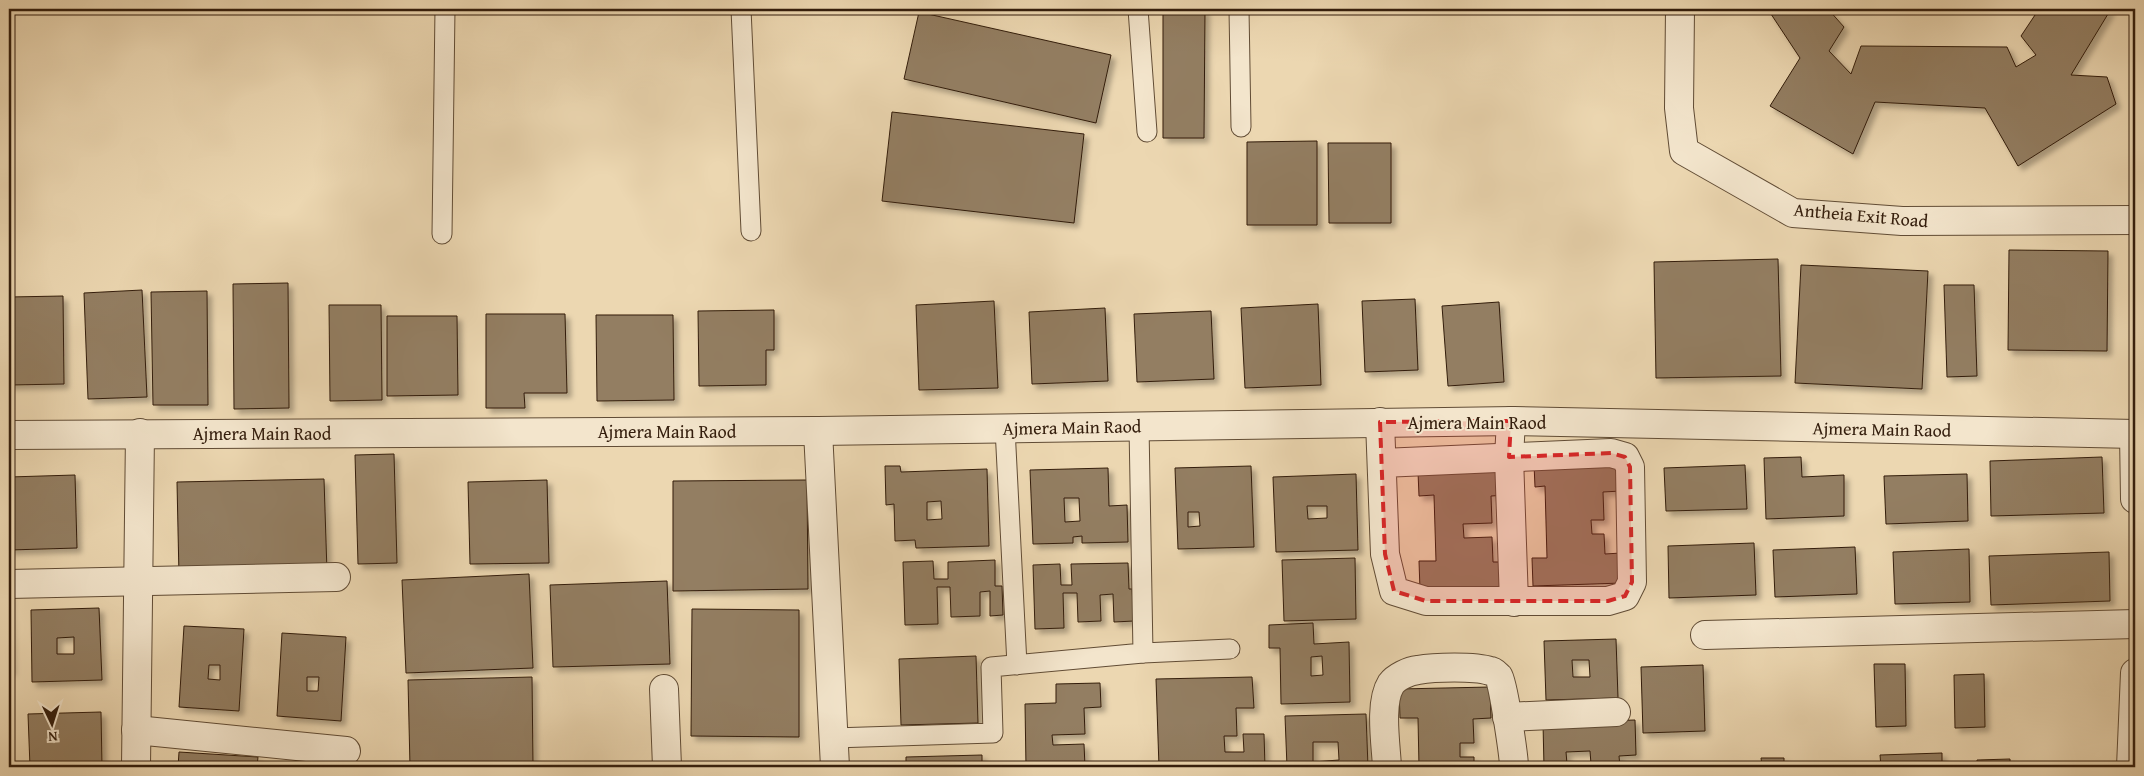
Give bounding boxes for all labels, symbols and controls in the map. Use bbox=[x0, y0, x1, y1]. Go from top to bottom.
street label: Antheia Exit Road bbox=[1793, 196, 1930, 234]
street label: Ajmera Main Raod bbox=[1408, 409, 1547, 436]
street label: Ajmera Main Raod bbox=[1002, 412, 1142, 442]
street label: Ajmera Main Raod bbox=[1812, 414, 1952, 444]
street label: Ajmera Main Raod bbox=[598, 418, 737, 445]
street label: Ajmera Main Raod bbox=[193, 420, 332, 447]
north arrow bbox=[28, 698, 78, 748]
text: N bbox=[47, 727, 58, 747]

